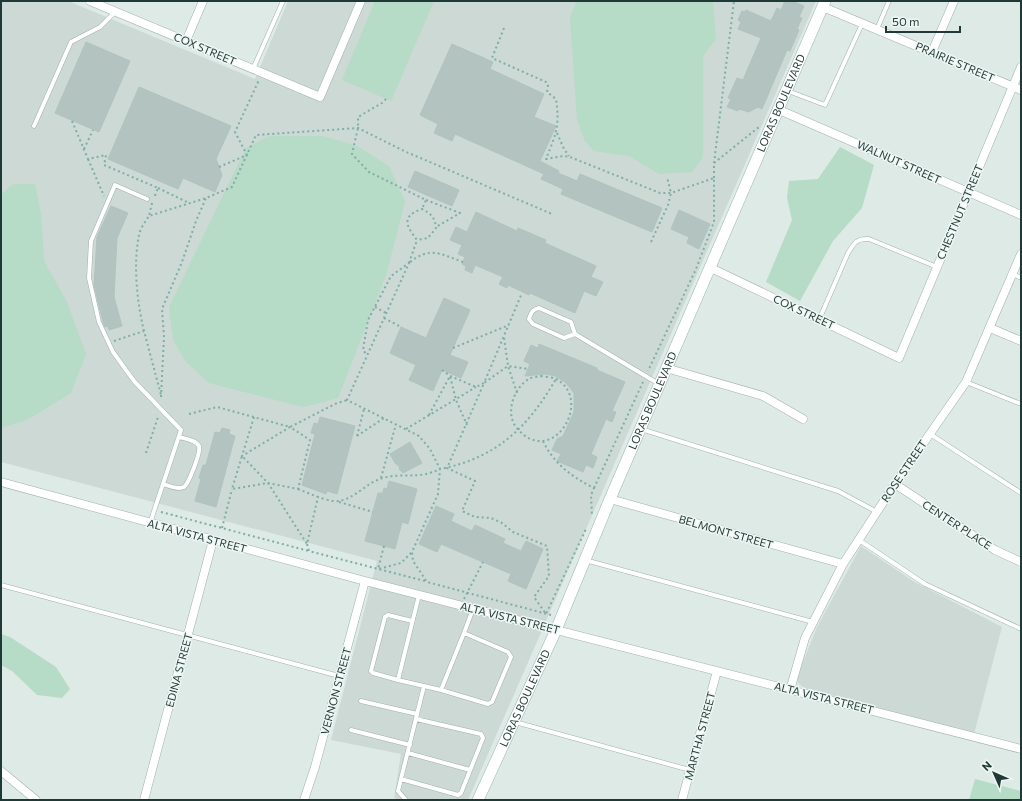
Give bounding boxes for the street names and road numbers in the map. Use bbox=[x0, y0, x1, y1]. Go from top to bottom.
street label: COX STREET bbox=[172, 30, 238, 68]
street label: PRAIRIE STREET bbox=[914, 39, 997, 84]
street label: LORAS BOULEVARD bbox=[754, 52, 807, 154]
street label: WALNUT STREET bbox=[855, 137, 943, 186]
street label: CHESTNUT STREET bbox=[934, 162, 985, 261]
street label: COX STREET bbox=[771, 292, 837, 332]
street label: LORAS BOULEVARD bbox=[625, 349, 679, 451]
street label: ROSE STREET bbox=[878, 437, 929, 504]
street label: CENTER PLACE bbox=[920, 497, 994, 552]
street label: BELMONT STREET bbox=[677, 512, 775, 551]
street label: ALTA VISTA STREET bbox=[146, 516, 248, 555]
street label: ALTA VISTA STREET bbox=[459, 599, 561, 636]
street label: EDINA STREET bbox=[162, 631, 195, 709]
street label: VERNON STREET bbox=[318, 646, 353, 736]
street label: LORAS BOULEVARD bbox=[496, 647, 552, 749]
street label: ALTA VISTA STREET bbox=[773, 679, 875, 716]
street label: MARTHA STREET bbox=[681, 690, 718, 782]

